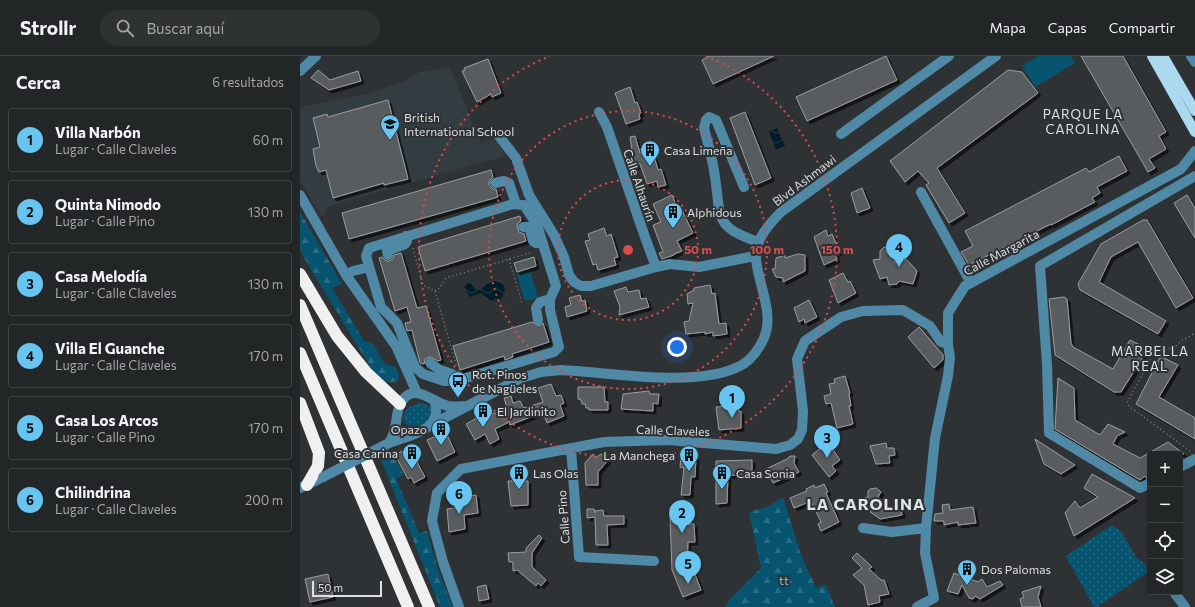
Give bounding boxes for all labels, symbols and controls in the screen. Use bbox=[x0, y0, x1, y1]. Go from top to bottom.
search box bbox=[100, 10, 380, 46]
text: Strollr bbox=[20, 16, 76, 39]
icon: search bbox=[114, 17, 136, 39]
text: Buscar aquí bbox=[146, 19, 224, 37]
text: Mapa bbox=[990, 19, 1026, 36]
text: Capas bbox=[1048, 19, 1087, 36]
text: Compartir bbox=[1109, 19, 1175, 36]
text: Cerca bbox=[16, 72, 61, 93]
text: 6 resultados bbox=[212, 74, 284, 90]
district label: PARQUE LA CAROLINA bbox=[1043, 106, 1123, 137]
place label: British International School bbox=[404, 110, 514, 138]
school or university icon: British International School bbox=[379, 113, 401, 141]
text: Villa Narbón bbox=[55, 123, 141, 141]
text: 1 bbox=[27, 132, 33, 148]
text: 60 m bbox=[253, 132, 283, 148]
building icon: Casa Limeña bbox=[639, 139, 661, 167]
text: Lugar · Calle Claveles bbox=[55, 141, 177, 157]
place label: Casa Limeña bbox=[664, 143, 732, 157]
street label: Calle Alhaurín bbox=[621, 147, 659, 223]
street label: Blvd Ashmawi bbox=[769, 152, 839, 208]
text: Quinta Nimodo bbox=[55, 195, 161, 213]
building icon: Alphidous bbox=[662, 201, 684, 229]
text: 2 bbox=[26, 204, 34, 220]
text: 130 m bbox=[248, 204, 283, 220]
place label: Alphidous bbox=[687, 205, 742, 219]
text: Lugar · Calle Pino bbox=[55, 213, 155, 229]
street label: Calle Margarita bbox=[961, 226, 1041, 278]
pin: 4 bbox=[886, 234, 912, 267]
text: 50 m bbox=[684, 242, 712, 256]
text: 100 m bbox=[750, 242, 784, 256]
text: 150 m bbox=[820, 242, 854, 256]
centre of rings bbox=[621, 243, 635, 257]
text: Casa Melodía bbox=[55, 267, 147, 285]
text: 3 bbox=[26, 276, 34, 292]
text: 130 m bbox=[248, 276, 283, 292]
text: Lugar · Calle Claveles bbox=[55, 285, 177, 301]
your location bbox=[667, 337, 687, 357]
text: Villa El Guanche bbox=[55, 339, 165, 357]
district label: MARBELLA REAL bbox=[1111, 343, 1189, 374]
text: 4 bbox=[26, 348, 34, 364]
text: 170 m bbox=[248, 348, 283, 364]
text: Lugar · Calle Claveles bbox=[55, 357, 177, 373]
place label: Rot. Pinos de Nagüeles bbox=[472, 367, 537, 395]
bus stop icon: Rot. Pinos de Nagüeles bbox=[447, 370, 469, 398]
pin: 1 bbox=[719, 385, 745, 418]
building icon: El Jardinito bbox=[472, 400, 494, 428]
place label: El Jardinito bbox=[497, 404, 556, 419]
text: Casa Los Arcos bbox=[55, 411, 158, 429]
building icon: Opazo bbox=[430, 418, 452, 446]
text: 5 bbox=[26, 420, 34, 436]
text: 170 m bbox=[248, 420, 283, 436]
place label: Opazo bbox=[391, 422, 427, 436]
street label: Calle Claveles bbox=[636, 422, 710, 438]
pin: 3 bbox=[814, 425, 840, 458]
text: Lugar · Calle Pino bbox=[55, 429, 155, 445]
building icon: Casa Carina bbox=[401, 442, 423, 470]
building icon: La Manchega bbox=[678, 444, 700, 472]
place label: Casa Carina bbox=[334, 446, 398, 460]
place label: La Manchega bbox=[603, 448, 675, 462]
map controls bbox=[1147, 451, 1183, 595]
button: + bbox=[1147, 451, 1183, 487]
building icon: Las Olas bbox=[508, 462, 530, 490]
building icon: Casa Sonia bbox=[711, 462, 733, 490]
place label: Las Olas bbox=[533, 466, 579, 480]
place label: Casa Sonia bbox=[736, 466, 795, 480]
pin: 6 bbox=[446, 481, 472, 514]
text: Chilindrina bbox=[55, 483, 131, 501]
button: − bbox=[1147, 487, 1183, 523]
street label: Calle Pino bbox=[554, 490, 572, 544]
text: 6 bbox=[26, 492, 34, 508]
text: 200 m bbox=[245, 492, 283, 508]
district label: LA CAROLINA bbox=[807, 494, 925, 513]
pin: 2 bbox=[669, 500, 695, 533]
text: Lugar · Calle Claveles bbox=[55, 501, 177, 517]
button: locate bbox=[1147, 523, 1183, 559]
pin: 5 bbox=[675, 551, 701, 584]
building icon: Dos Palomas bbox=[956, 558, 978, 586]
button: layers bbox=[1147, 559, 1183, 595]
place label: Dos Palomas bbox=[981, 562, 1051, 576]
park label: tt bbox=[779, 573, 789, 587]
scale bar bbox=[312, 579, 382, 598]
text: 50 m bbox=[318, 581, 343, 594]

